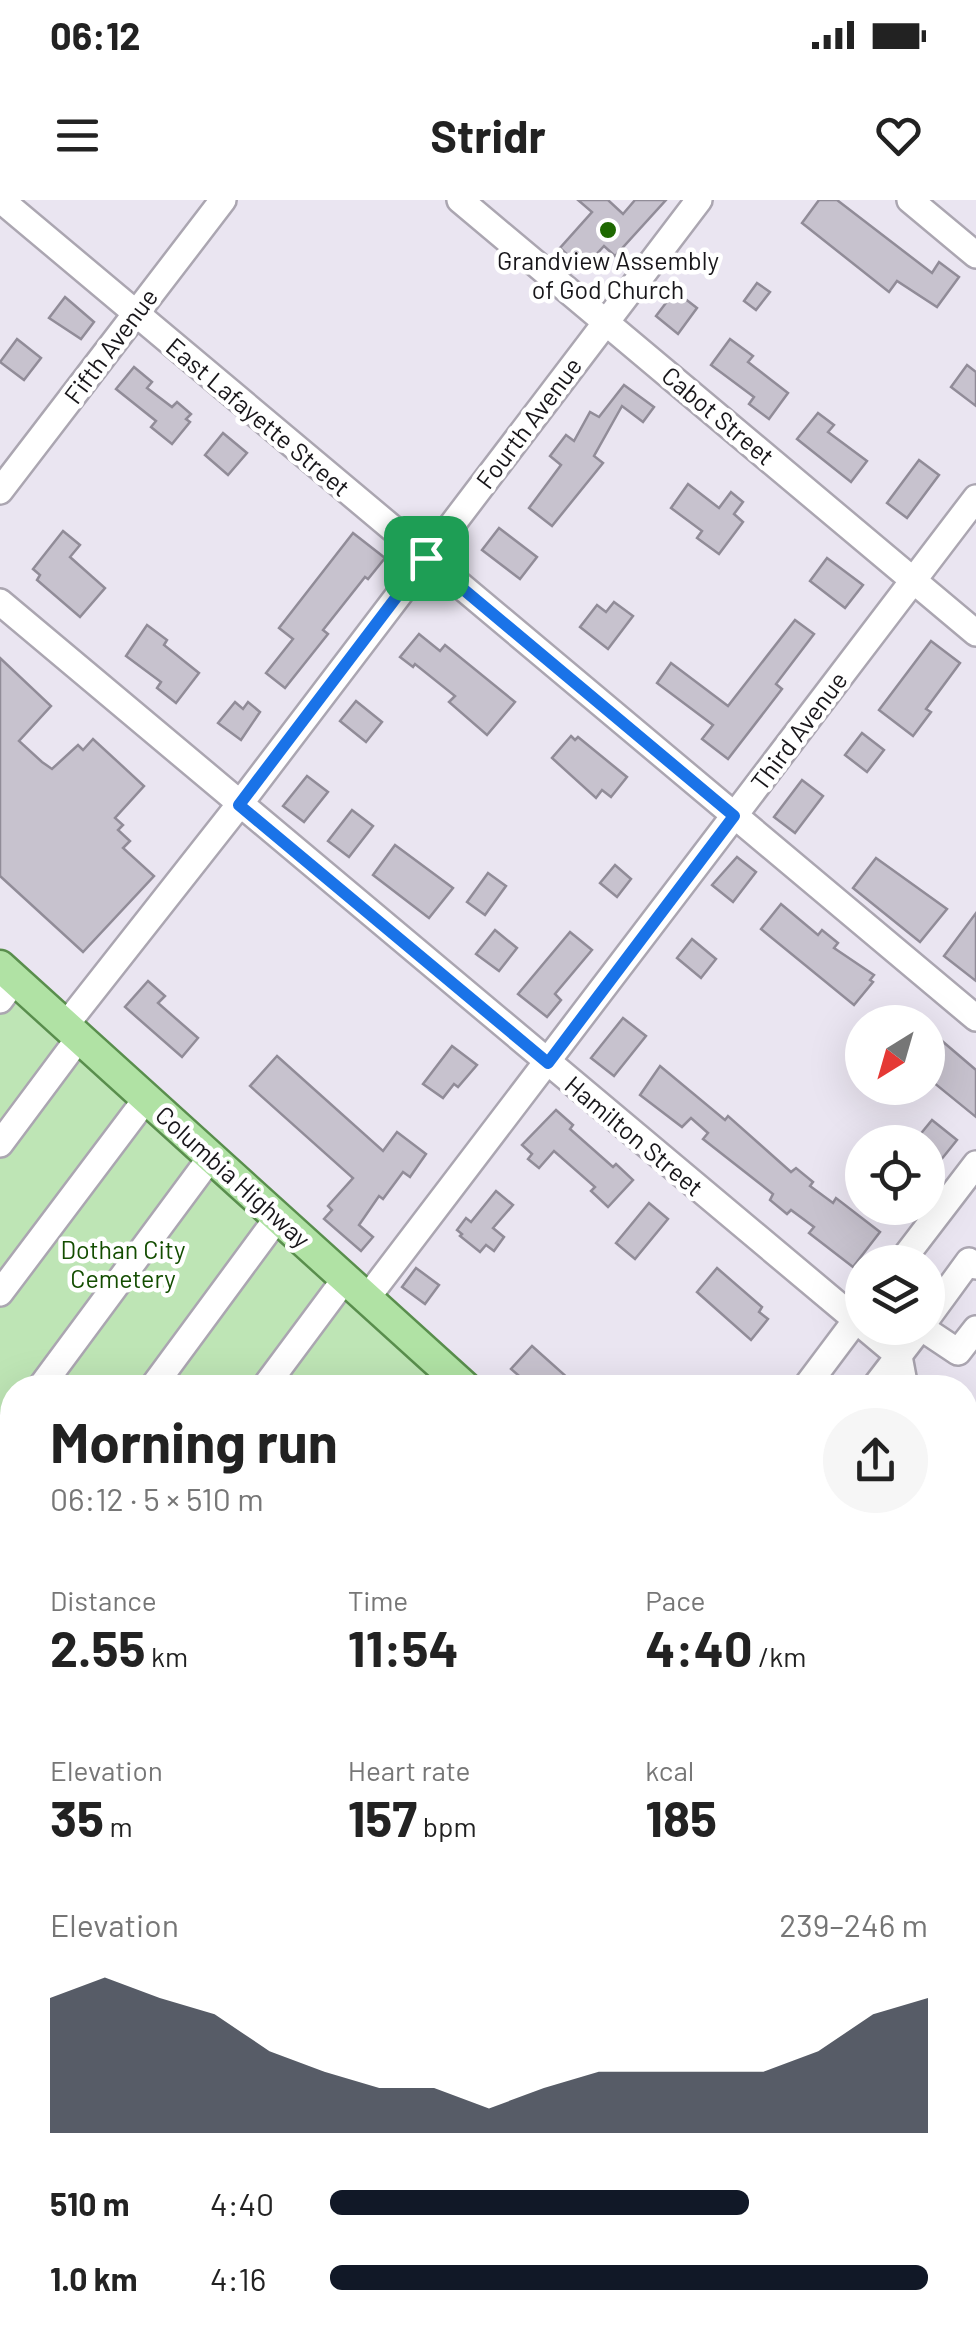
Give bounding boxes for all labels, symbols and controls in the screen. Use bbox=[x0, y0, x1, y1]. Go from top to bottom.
text: 06:12 bbox=[50, 12, 141, 58]
icon: menu bbox=[50, 108, 105, 163]
text: Stridr bbox=[430, 108, 546, 162]
icon: heart bbox=[871, 108, 926, 163]
marker: Grandview Assembly of God Church bbox=[597, 219, 619, 241]
place label: Grandview Assembly of God Church bbox=[497, 245, 719, 304]
street label: Fifth Avenue bbox=[57, 282, 163, 409]
street label: East Lafayette Street bbox=[161, 331, 357, 502]
street label: Fourth Avenue bbox=[469, 351, 587, 494]
street label: Cabot Street bbox=[656, 360, 781, 471]
pin bbox=[384, 516, 469, 601]
icon: arrive bbox=[399, 531, 454, 586]
street label: Third Avenue bbox=[744, 665, 853, 796]
north arrow bbox=[845, 1005, 945, 1105]
map controls bbox=[845, 1005, 945, 1345]
street label: Hamilton Street bbox=[559, 1069, 710, 1202]
street label: Columbia Highway bbox=[150, 1099, 317, 1254]
button: locate bbox=[845, 1125, 945, 1225]
park label: Dothan City Cemetery bbox=[61, 1234, 185, 1293]
button: layers bbox=[845, 1245, 945, 1345]
text: Morning run bbox=[50, 1408, 338, 1474]
button: share bbox=[823, 1408, 928, 1513]
text: 06:12 · 5 × 510 m bbox=[50, 1479, 264, 1517]
text: Distance bbox=[50, 1583, 157, 1617]
text: Time bbox=[348, 1583, 408, 1617]
text: Pace bbox=[645, 1583, 706, 1617]
text: 2.55 bbox=[50, 1617, 145, 1677]
text: 11:54 bbox=[348, 1617, 459, 1677]
text: 4:40 bbox=[645, 1617, 753, 1677]
text: km bbox=[145, 1639, 188, 1673]
text: /km bbox=[753, 1639, 807, 1673]
text: Elevation bbox=[50, 1753, 163, 1787]
text: Heart rate bbox=[348, 1753, 470, 1787]
text: kcal bbox=[645, 1753, 694, 1787]
text: 35 bbox=[50, 1787, 104, 1847]
text: 157 bbox=[348, 1787, 417, 1847]
text: 185 bbox=[645, 1787, 717, 1847]
text: m bbox=[104, 1809, 133, 1843]
text: bpm bbox=[417, 1809, 477, 1843]
text: Elevation bbox=[50, 1905, 179, 1943]
text: 239–246 m bbox=[779, 1905, 928, 1943]
text: 510 m bbox=[50, 2184, 130, 2222]
text: 4:40 bbox=[210, 2184, 274, 2222]
text: 1.0 km bbox=[50, 2259, 138, 2297]
text: 4:16 bbox=[210, 2259, 266, 2297]

